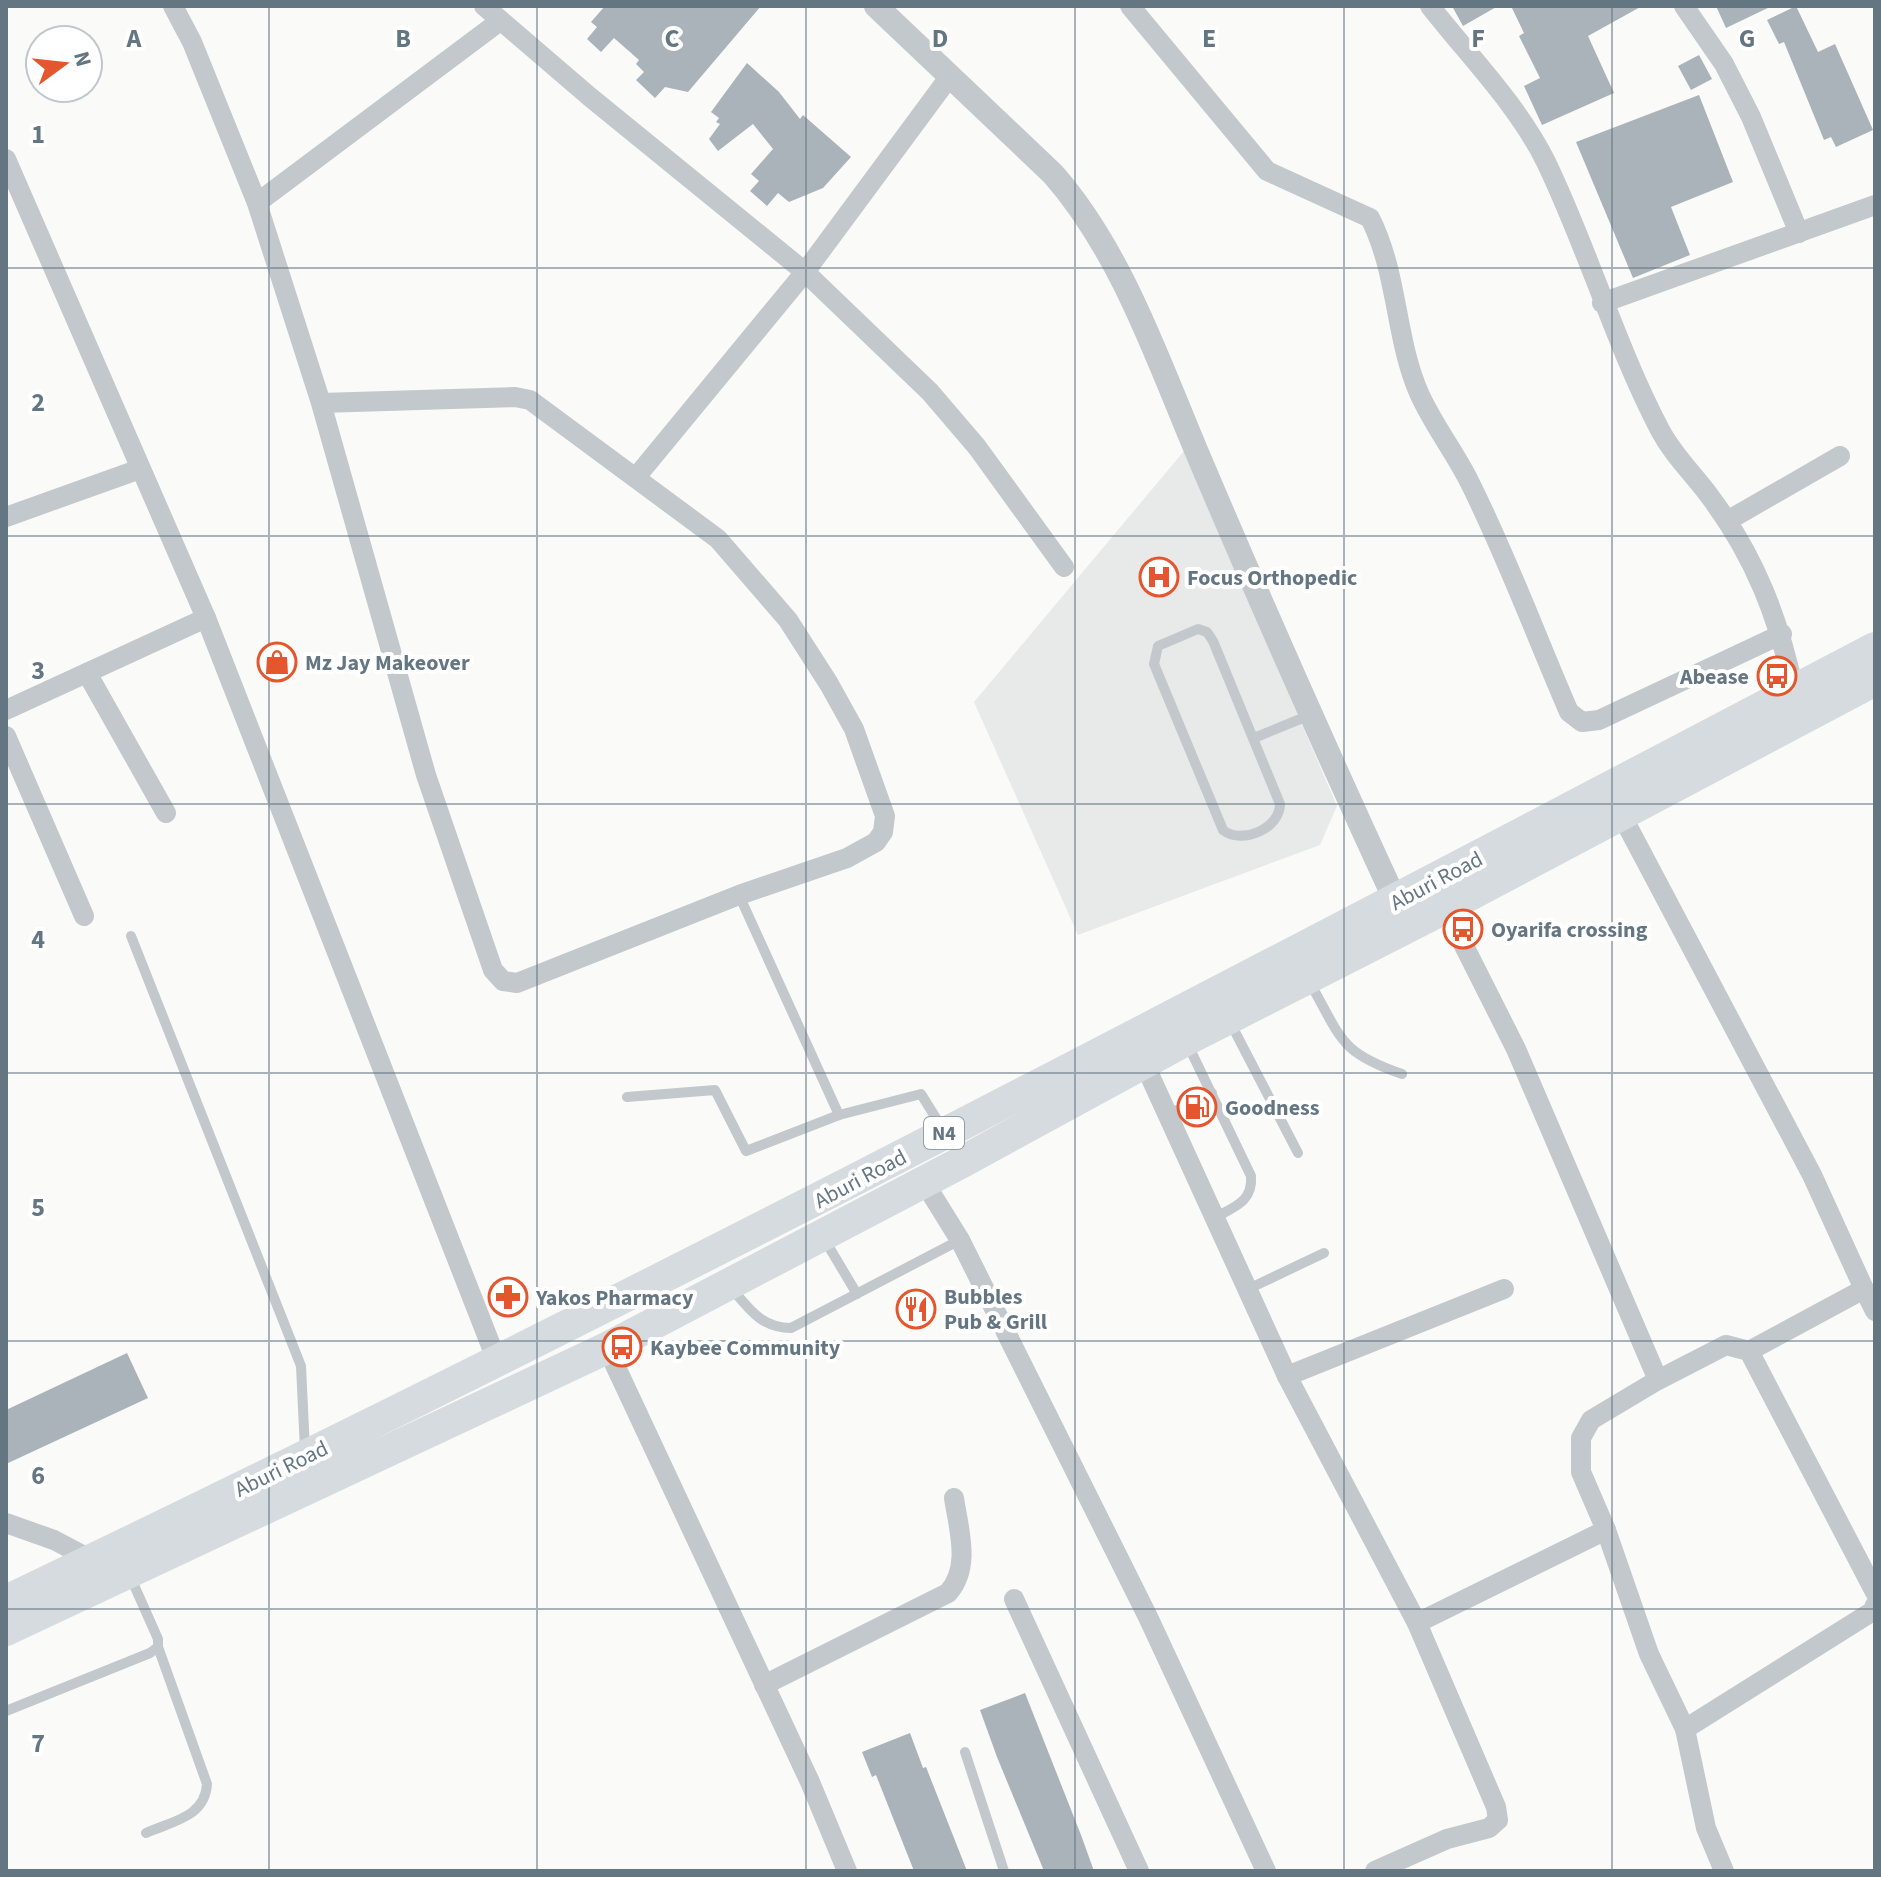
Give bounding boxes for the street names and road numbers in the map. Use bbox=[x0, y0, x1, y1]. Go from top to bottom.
street label: Aburi Road bbox=[1384, 843, 1488, 919]
road number: N4 bbox=[924, 1117, 964, 1149]
street label: Aburi Road bbox=[808, 1141, 912, 1217]
street label: Aburi Road bbox=[229, 1432, 334, 1505]

